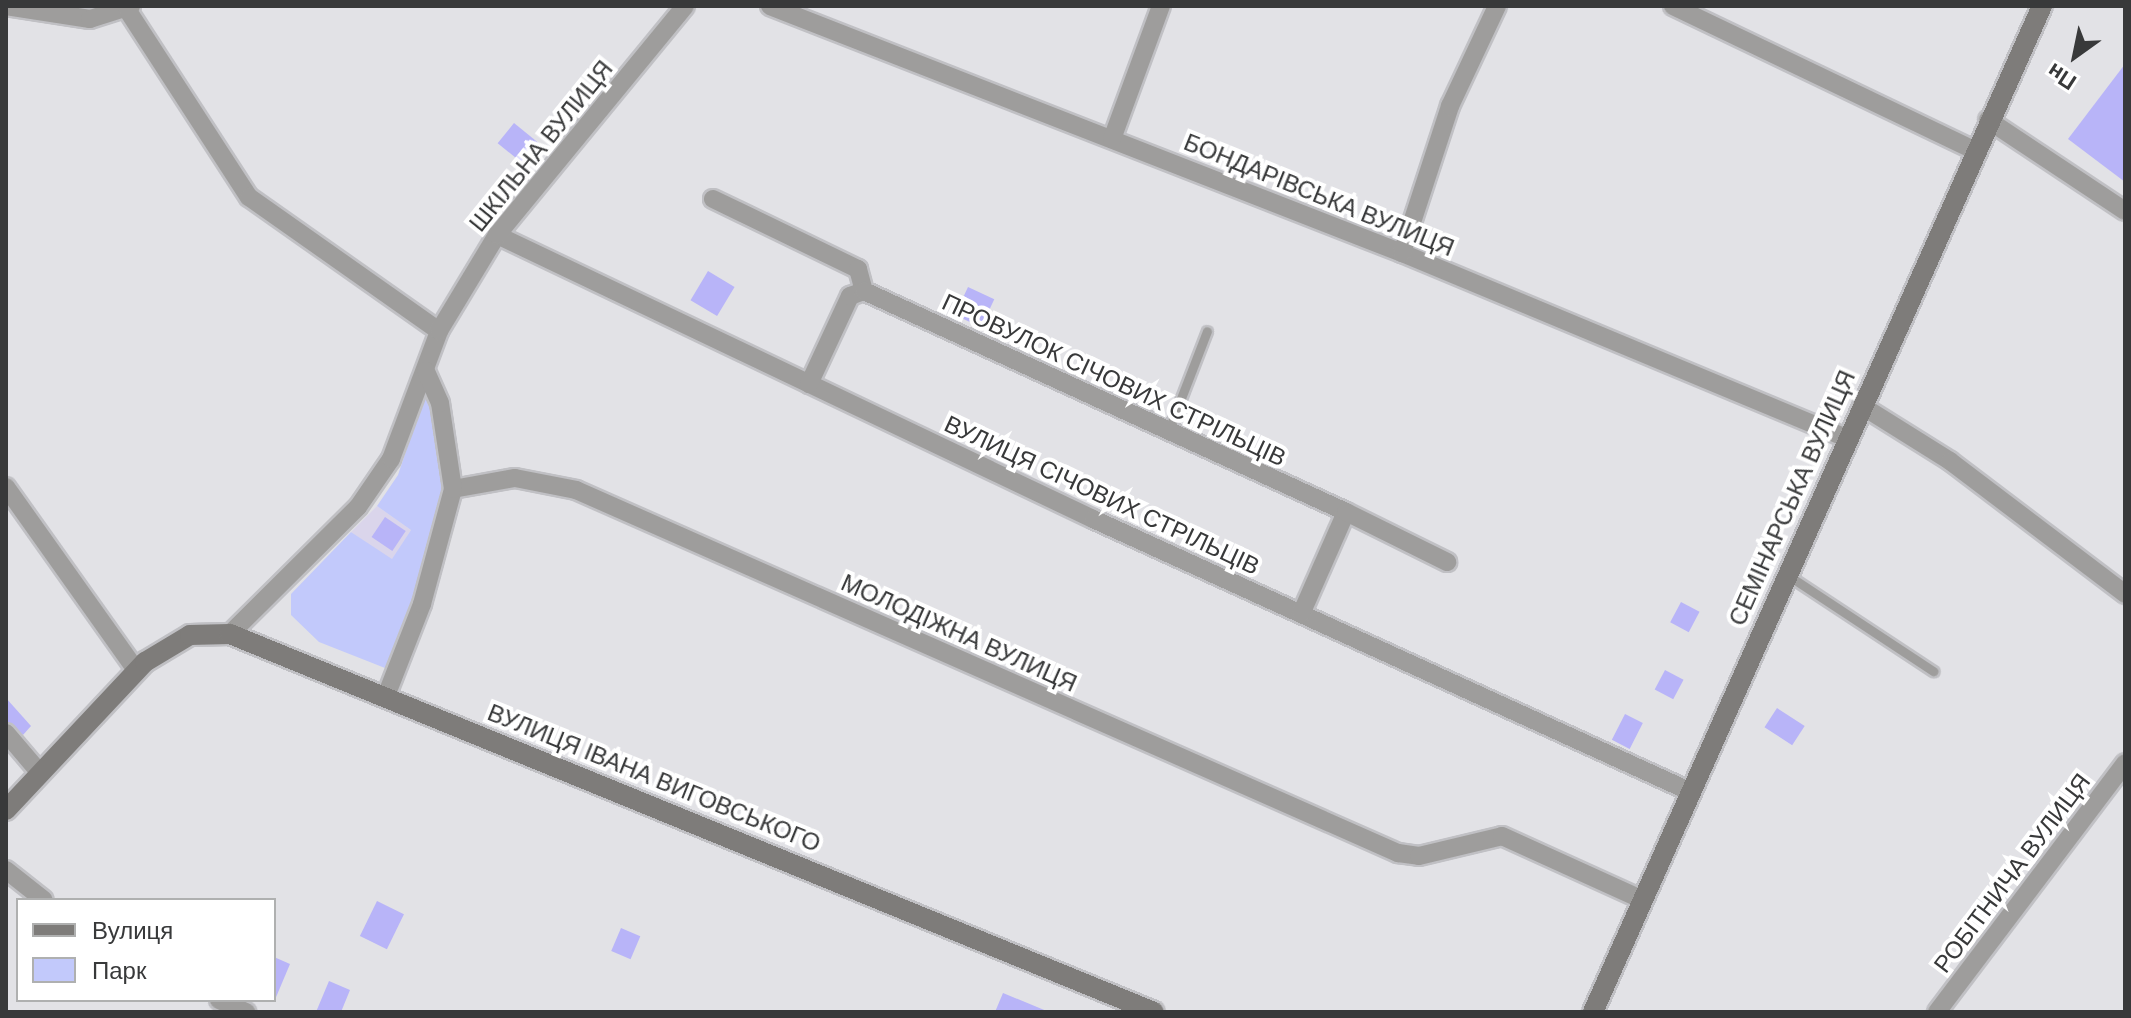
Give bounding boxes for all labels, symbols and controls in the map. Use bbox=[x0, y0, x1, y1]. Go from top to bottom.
north arrow bbox=[2035, 16, 2115, 96]
street label: ШКІЛЬНА ВУЛИЦЯ bbox=[463, 55, 619, 237]
text: Пн bbox=[2042, 56, 2082, 97]
street label: БОНДАРІВСЬКА ВУЛИЦЯ bbox=[1180, 128, 1458, 262]
street label: ПРОВУЛОК СІЧОВИХ СТРІЛЬЦІВ bbox=[938, 288, 1290, 472]
street label: СЕМІНАРСЬКА ВУЛИЦЯ bbox=[1723, 366, 1861, 630]
street label: ВУЛИЦЯ СІЧОВИХ СТРІЛЬЦІВ bbox=[940, 409, 1264, 581]
street label: МОЛОДІЖНА ВУЛИЦЯ bbox=[837, 568, 1081, 698]
street label: ВУЛИЦЯ ІВАНА ВИГОВСЬКОГО bbox=[483, 698, 825, 858]
street label: РОБІТНИЧА ВУЛИЦЯ bbox=[1928, 768, 2096, 978]
legend bbox=[16, 898, 276, 1002]
text: Вулиця bbox=[92, 915, 173, 946]
text: Парк bbox=[92, 955, 146, 986]

